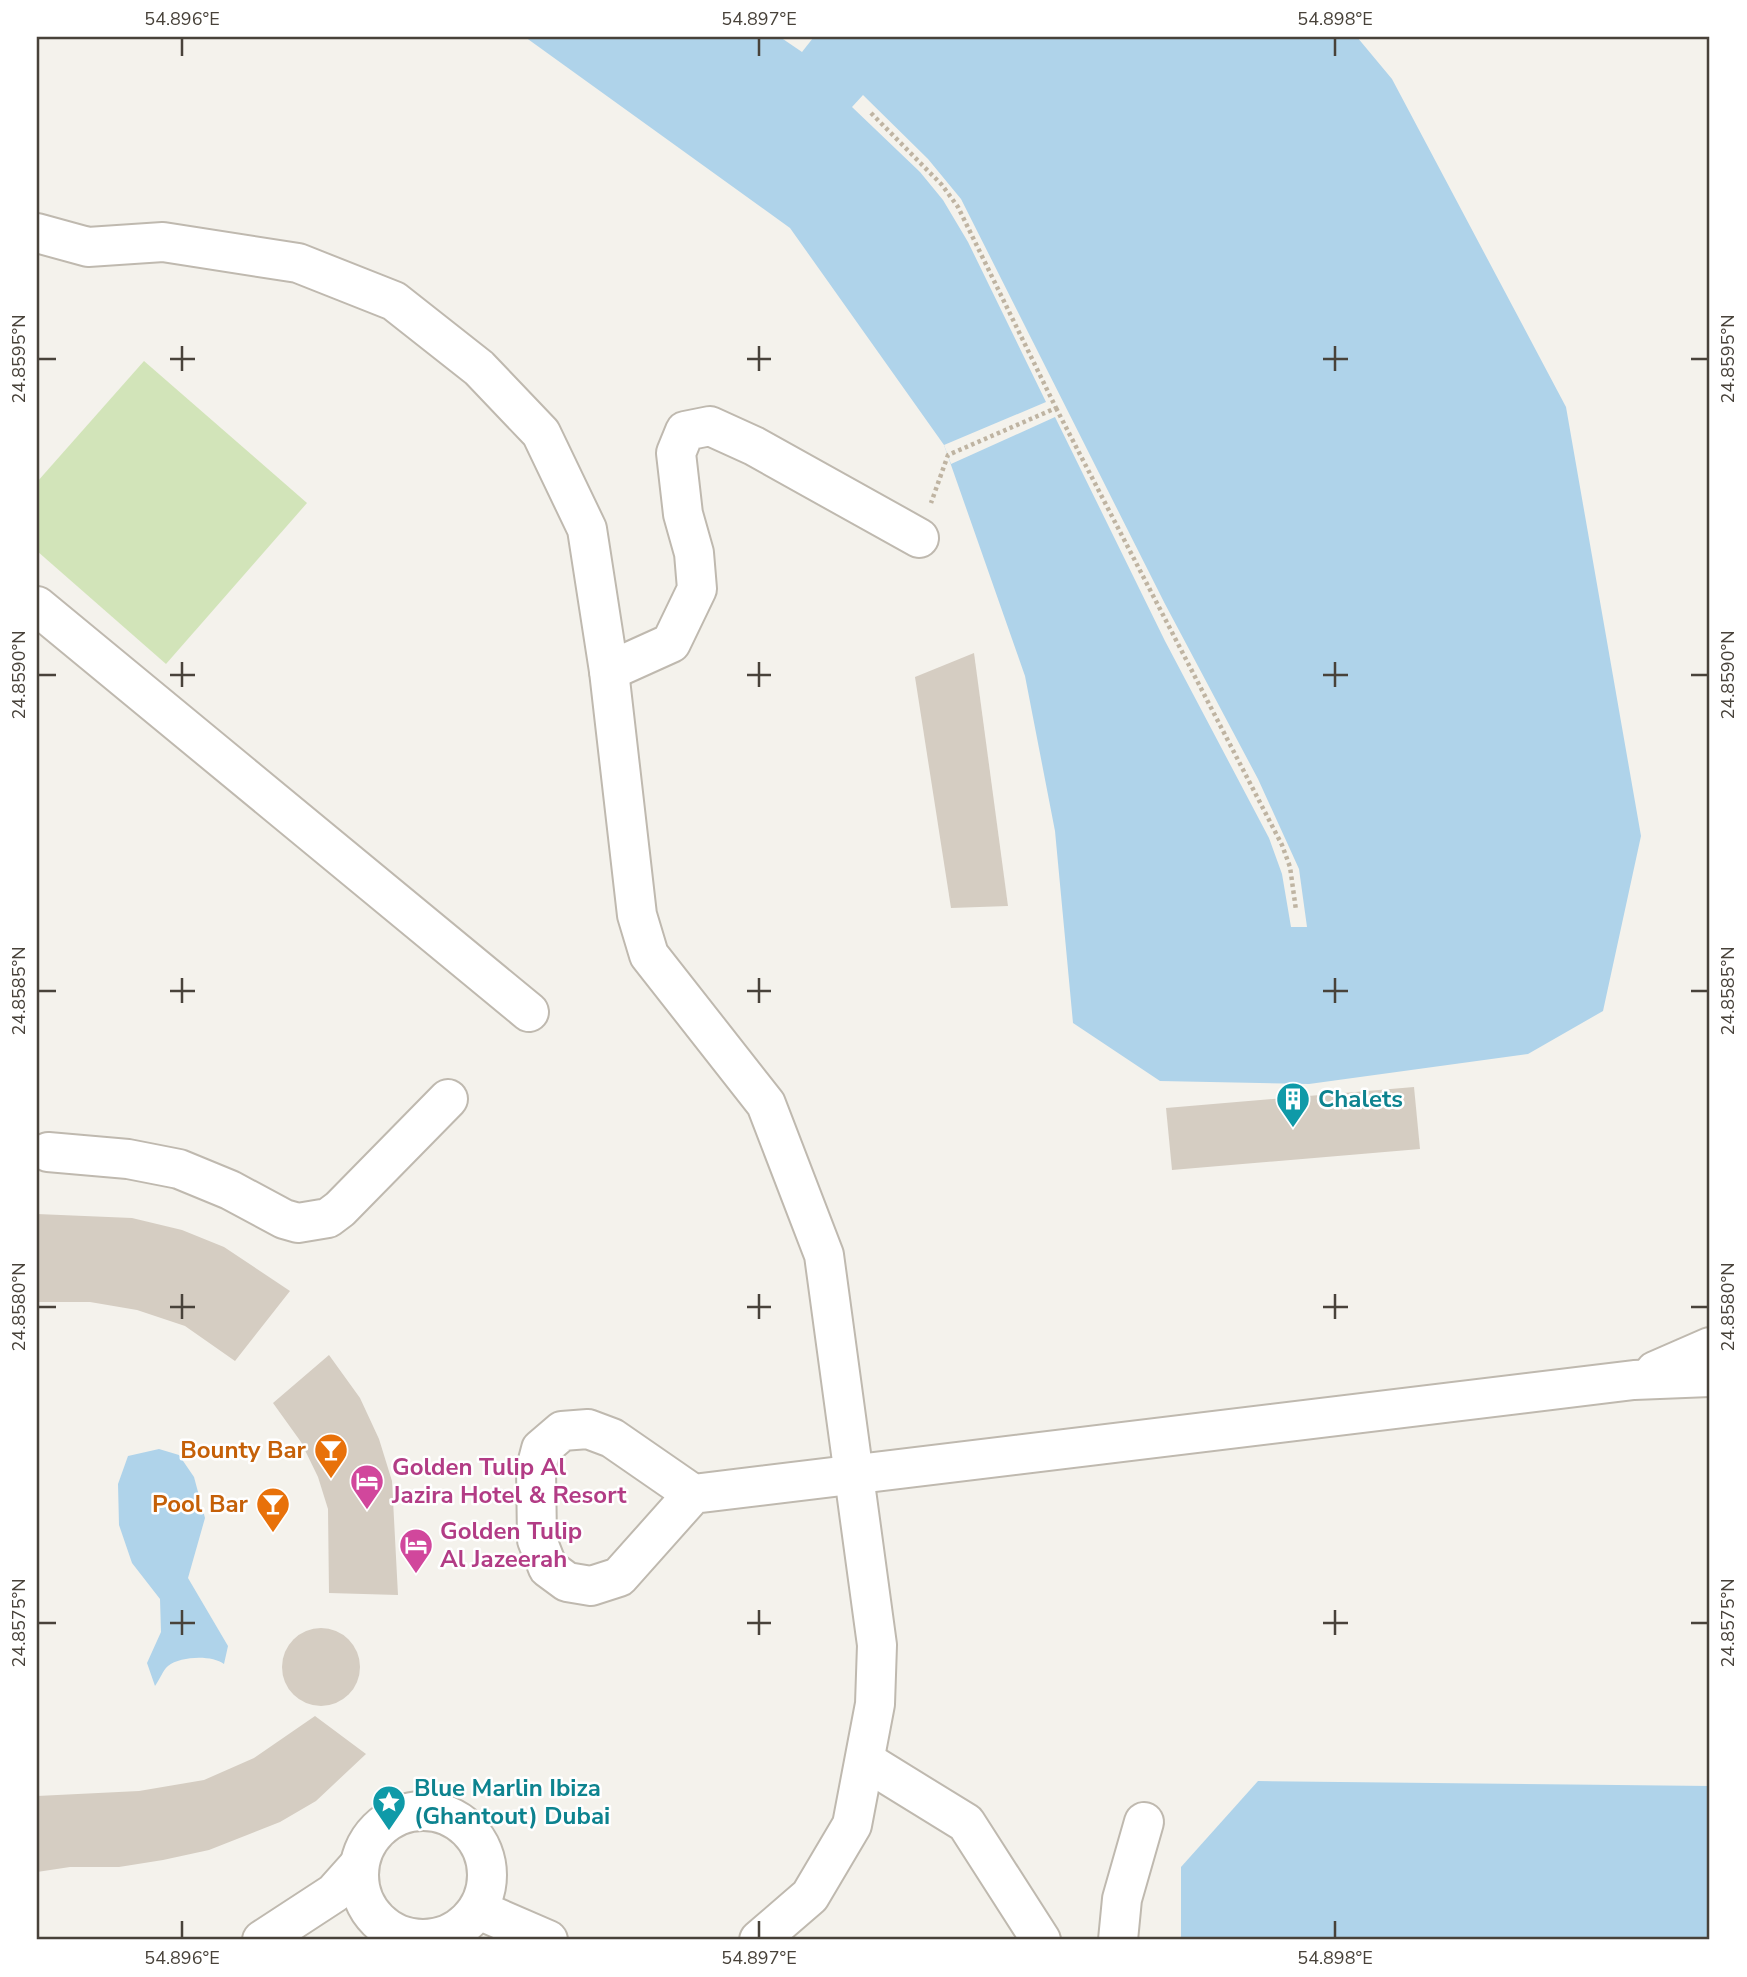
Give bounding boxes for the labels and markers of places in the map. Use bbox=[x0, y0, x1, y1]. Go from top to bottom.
building icon: Chalets bbox=[1274, 1080, 1312, 1129]
place label: Chalets bbox=[1318, 1083, 1403, 1115]
bar icon: Bounty Bar bbox=[312, 1431, 350, 1480]
place label: Bounty Bar bbox=[180, 1434, 307, 1466]
place label: Golden Tulip Al Jazira Hotel & Resort bbox=[391, 1451, 627, 1511]
hotel icon: Golden Tulip Al Jazira Hotel & Resort bbox=[348, 1462, 386, 1511]
bar icon: Pool Bar bbox=[254, 1485, 292, 1534]
place label: Pool Bar bbox=[152, 1488, 249, 1520]
place label: Golden Tulip Al Jazeerah bbox=[440, 1515, 582, 1575]
hotel icon: Golden Tulip Al Jazeerah bbox=[397, 1526, 435, 1575]
place label: Blue Marlin Ibiza (Ghantout) Dubai bbox=[414, 1772, 610, 1832]
place icon: Blue Marlin Ibiza (Ghantout) Dubai bbox=[370, 1783, 408, 1832]

